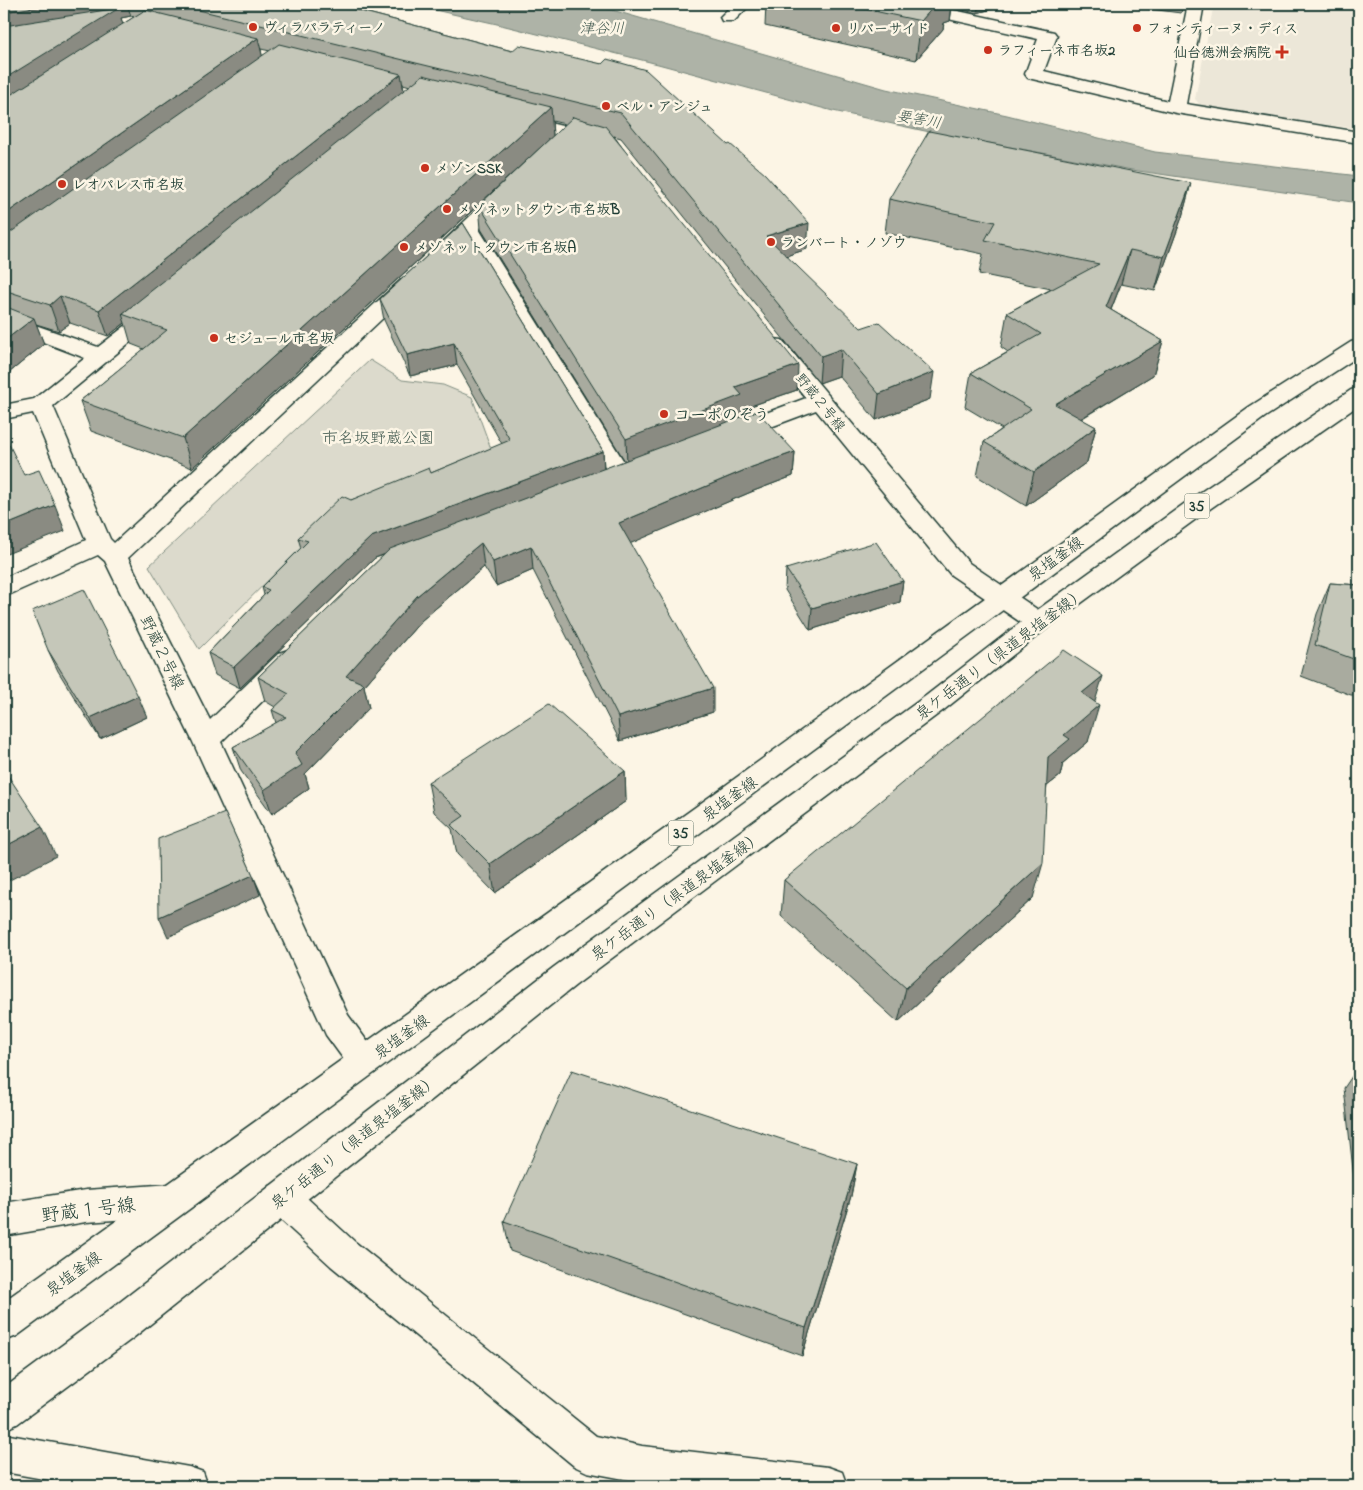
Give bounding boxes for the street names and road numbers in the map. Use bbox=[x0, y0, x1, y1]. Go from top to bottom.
street label: 野蔵２号線 bbox=[790, 369, 850, 437]
road number: 35 bbox=[1184, 494, 1210, 518]
street label: 泉塩釜線 bbox=[1023, 531, 1089, 588]
street label: 泉ケ岳通り（県道泉塩釜線） bbox=[911, 582, 1091, 727]
street label: 野蔵２号線 bbox=[133, 612, 190, 694]
street label: 泉塩釜線 bbox=[697, 771, 763, 828]
road number: 35 bbox=[668, 820, 694, 846]
street label: 泉ケ岳通り（県道泉塩釜線） bbox=[586, 826, 768, 967]
street label: 泉塩釜線 bbox=[369, 1009, 435, 1066]
street label: 泉ケ岳通り（県道泉塩釜線） bbox=[266, 1069, 445, 1216]
street label: 野蔵１号線 bbox=[40, 1192, 137, 1231]
street label: 泉塩釜線 bbox=[41, 1246, 107, 1303]

